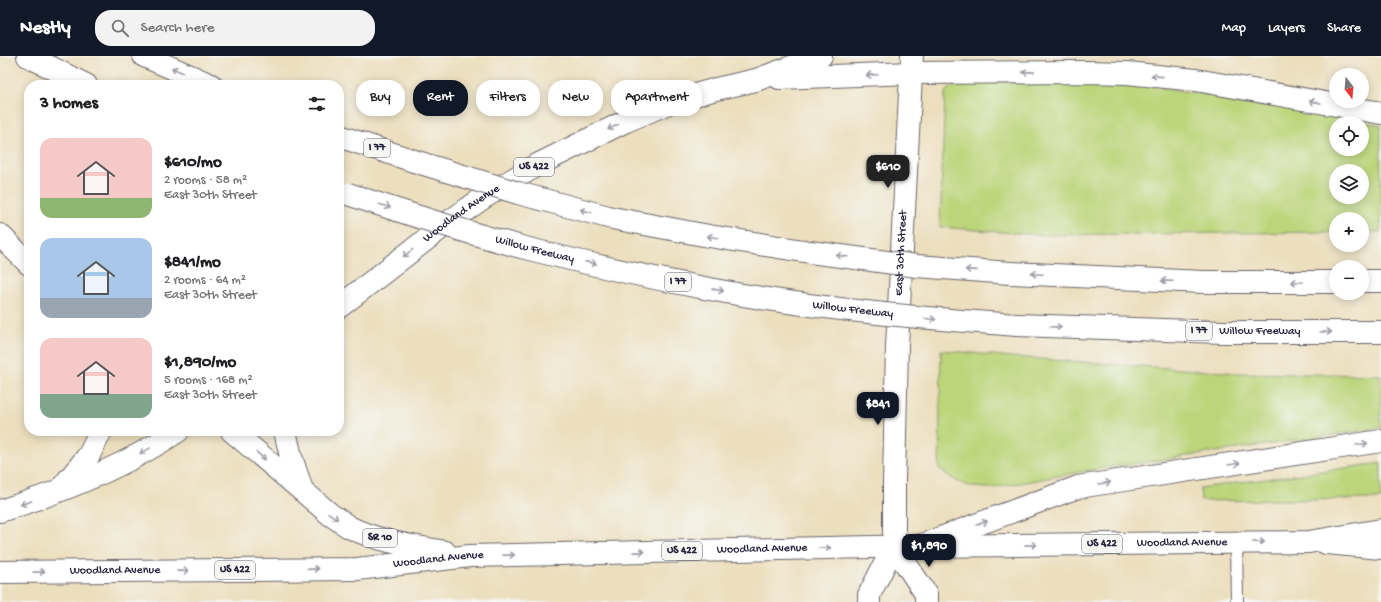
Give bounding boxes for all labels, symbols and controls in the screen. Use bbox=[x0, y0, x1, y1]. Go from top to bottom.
search box bbox=[95, 10, 375, 46]
text: Nestly bbox=[20, 17, 71, 40]
icon: search bbox=[109, 17, 131, 39]
text: Search here bbox=[141, 19, 214, 37]
text: Map bbox=[1222, 20, 1246, 37]
text: Layers bbox=[1268, 20, 1305, 37]
text: Share bbox=[1327, 20, 1361, 37]
one-way arrow bbox=[172, 66, 184, 74]
one-way arrow bbox=[1022, 68, 1035, 76]
north arrow bbox=[1329, 68, 1369, 108]
map controls bbox=[1329, 68, 1369, 300]
one-way arrow bbox=[866, 71, 879, 78]
one-way arrow bbox=[1151, 72, 1164, 80]
chip: Buy bbox=[356, 80, 405, 116]
chip: Rent bbox=[413, 80, 468, 116]
chip: Filters bbox=[476, 80, 540, 116]
chip: New bbox=[548, 80, 603, 116]
chip: Apartment bbox=[611, 80, 702, 116]
icon: filters bbox=[306, 93, 328, 115]
text: 3 homes bbox=[40, 94, 98, 114]
one-way arrow bbox=[1309, 97, 1322, 105]
button: locate bbox=[1329, 116, 1369, 156]
one-way arrow bbox=[608, 124, 620, 131]
road number: I 77 bbox=[364, 139, 390, 157]
text: $610/mo bbox=[164, 153, 222, 173]
icon: home bbox=[72, 154, 120, 202]
pin: $610 bbox=[864, 155, 912, 189]
road number: US 422 bbox=[514, 158, 554, 176]
text: $610 bbox=[875, 160, 901, 175]
button: layers bbox=[1329, 164, 1369, 204]
text: 2 rooms · 58 m² bbox=[164, 173, 247, 188]
street label: Woodland Avenue bbox=[421, 182, 503, 246]
text: East 30th Street bbox=[164, 188, 257, 203]
one-way arrow bbox=[378, 203, 391, 210]
one-way arrow bbox=[580, 207, 593, 214]
street label: East 30th Street bbox=[893, 209, 911, 296]
button: + bbox=[1329, 212, 1369, 252]
one-way arrow bbox=[707, 232, 720, 240]
street label: Willow Freeway bbox=[494, 233, 576, 267]
one-way arrow bbox=[402, 249, 413, 257]
one-way arrow bbox=[836, 252, 849, 260]
text: $841/mo bbox=[164, 253, 221, 273]
icon: home bbox=[72, 254, 120, 302]
one-way arrow bbox=[584, 260, 597, 268]
button: − bbox=[1329, 260, 1369, 300]
one-way arrow bbox=[965, 266, 978, 273]
one-way arrow bbox=[1031, 271, 1044, 278]
text: 2 rooms · 64 m² bbox=[164, 273, 246, 288]
road number: I 77 bbox=[665, 273, 691, 291]
one-way arrow bbox=[1161, 277, 1174, 284]
one-way arrow bbox=[1291, 278, 1304, 286]
one-way arrow bbox=[712, 287, 725, 295]
text: East 30th Street bbox=[164, 288, 257, 303]
street label: Willow Freeway bbox=[812, 299, 894, 322]
one-way arrow bbox=[923, 315, 936, 322]
road number: I 77 bbox=[1186, 322, 1212, 340]
one-way arrow bbox=[1049, 323, 1062, 331]
street label: Willow Freeway bbox=[1219, 325, 1301, 339]
one-way arrow bbox=[1319, 328, 1332, 336]
text: $1,890/mo bbox=[164, 353, 236, 373]
icon: home bbox=[72, 354, 120, 402]
text: 5 rooms · 168 m² bbox=[164, 373, 253, 388]
text: East 30th Street bbox=[164, 388, 257, 403]
pin: $841 bbox=[854, 392, 902, 426]
text: $841 bbox=[866, 397, 890, 412]
one-way arrow bbox=[1355, 440, 1368, 448]
one-way arrow bbox=[139, 447, 151, 455]
one-way arrow bbox=[256, 452, 267, 461]
one-way arrow bbox=[1227, 460, 1240, 468]
one-way arrow bbox=[1098, 479, 1111, 487]
one-way arrow bbox=[19, 500, 32, 507]
one-way arrow bbox=[327, 512, 338, 520]
one-way arrow bbox=[975, 518, 987, 526]
road number: SR 10 bbox=[363, 529, 397, 547]
pin: $1,890 bbox=[896, 534, 962, 568]
road number: US 422 bbox=[1082, 535, 1122, 553]
street label: Woodland Avenue bbox=[1137, 536, 1228, 551]
one-way arrow bbox=[1252, 538, 1265, 546]
text: $1,890 bbox=[911, 539, 947, 554]
street label: Woodland Avenue bbox=[717, 541, 808, 558]
one-way arrow bbox=[1024, 541, 1037, 549]
road number: US 422 bbox=[662, 542, 702, 560]
one-way arrow bbox=[818, 544, 831, 552]
one-way arrow bbox=[632, 548, 645, 556]
street label: Woodland Avenue bbox=[393, 549, 485, 572]
one-way arrow bbox=[502, 551, 515, 559]
road number: US 422 bbox=[215, 561, 255, 579]
street label: Woodland Avenue bbox=[70, 564, 161, 578]
one-way arrow bbox=[306, 565, 319, 573]
one-way arrow bbox=[176, 567, 189, 575]
one-way arrow bbox=[32, 568, 45, 576]

